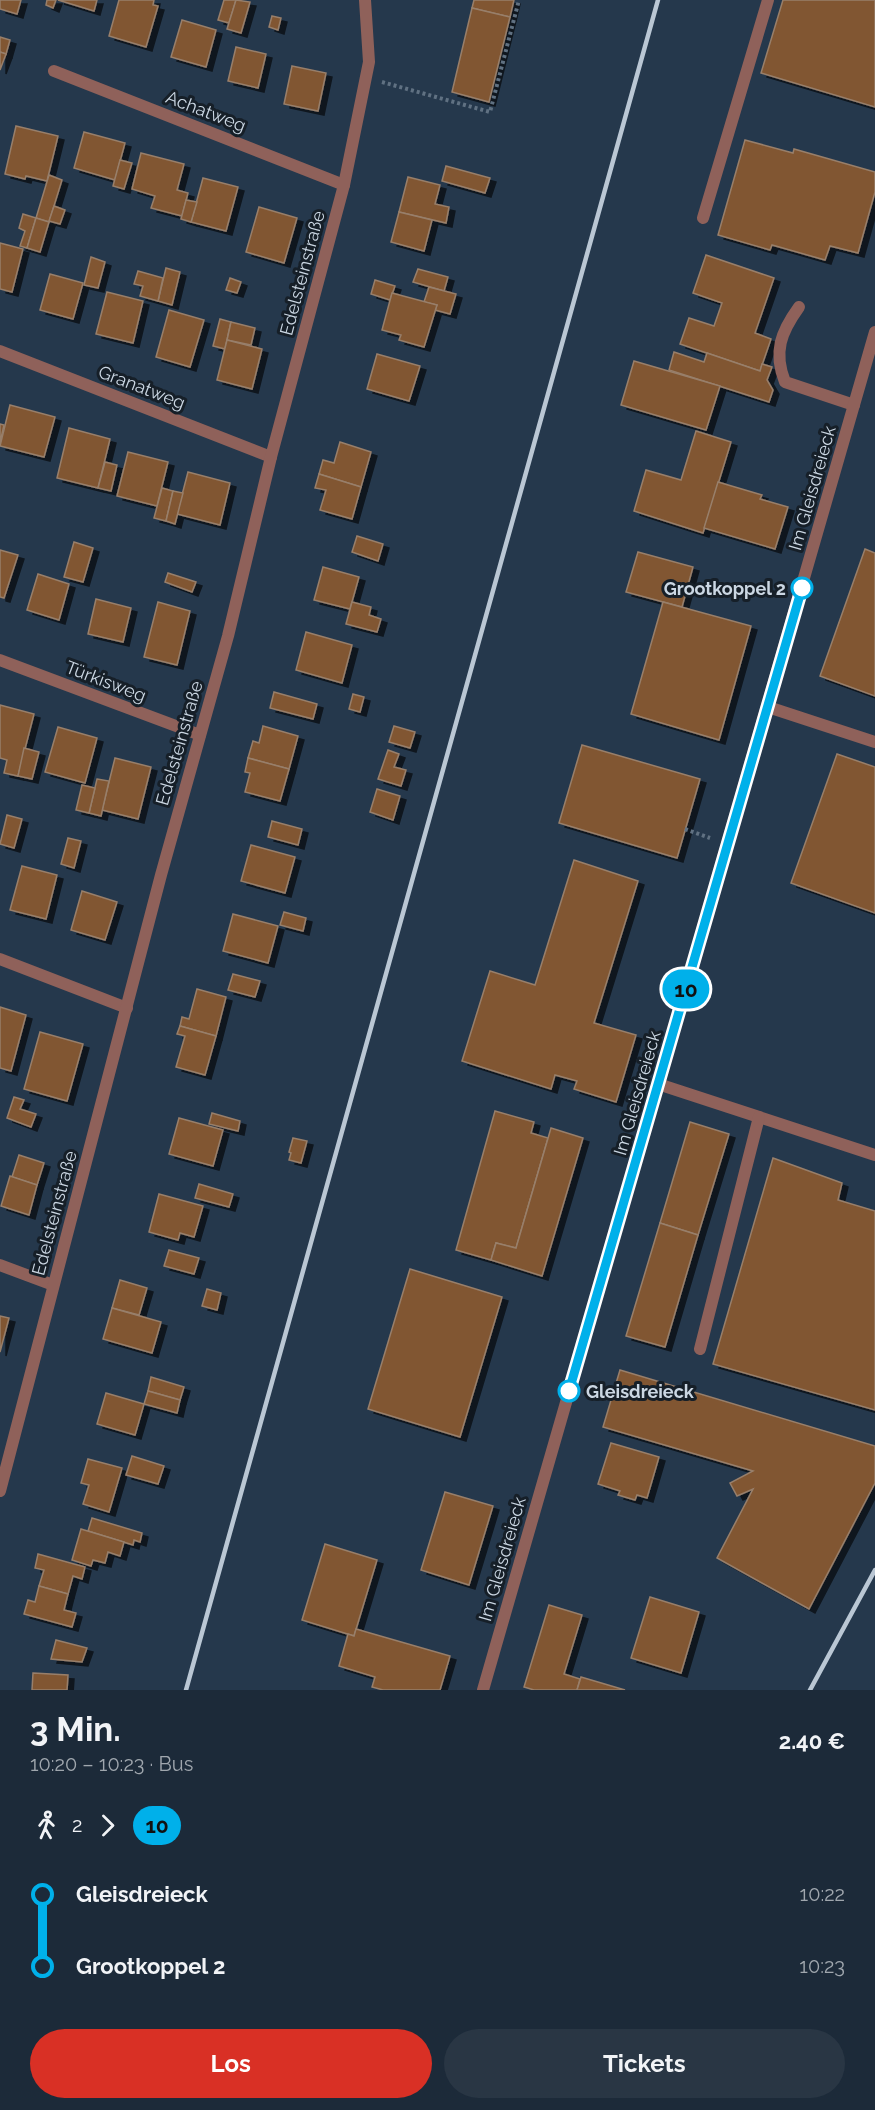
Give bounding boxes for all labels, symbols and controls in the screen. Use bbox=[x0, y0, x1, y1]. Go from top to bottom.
street label: Achatweg bbox=[163, 86, 249, 136]
street label: Edelsteinstraße bbox=[275, 208, 329, 338]
street label: Granatweg bbox=[96, 361, 188, 413]
street label: Im Gleisdreieck bbox=[784, 423, 840, 553]
marker: Grootkoppel 2 bbox=[791, 577, 813, 599]
place label: Grootkoppel 2 bbox=[664, 578, 786, 599]
street label: Türkisweg bbox=[63, 656, 149, 706]
street label: Edelsteinstraße bbox=[151, 678, 207, 808]
line badge: 10 bbox=[659, 970, 713, 1008]
text: 10 bbox=[674, 977, 698, 1002]
street label: Im Gleisdreieck bbox=[609, 1028, 665, 1158]
street label: Edelsteinstraße bbox=[27, 1148, 81, 1278]
marker: Gleisdreieck bbox=[558, 1380, 580, 1402]
place label: Gleisdreieck bbox=[586, 1381, 695, 1402]
street label: Im Gleisdreieck bbox=[474, 1494, 530, 1624]
text: 3 Min. bbox=[30, 1710, 121, 1749]
text: 2.40 € bbox=[779, 1728, 845, 1754]
text: 10:20 – 10:23 · Bus bbox=[30, 1752, 193, 1776]
icon: walk bbox=[30, 1809, 63, 1842]
icon: forward bbox=[91, 1809, 124, 1842]
text: 2 bbox=[72, 1813, 82, 1837]
text: 10 bbox=[145, 1813, 169, 1838]
text: Gleisdreieck bbox=[76, 1881, 208, 1907]
text: 10:22 bbox=[800, 1882, 845, 1906]
text: Grootkoppel 2 bbox=[76, 1953, 225, 1979]
text: 10:23 bbox=[799, 1954, 845, 1978]
button: Los bbox=[30, 2029, 432, 2098]
button: Tickets bbox=[444, 2029, 845, 2098]

